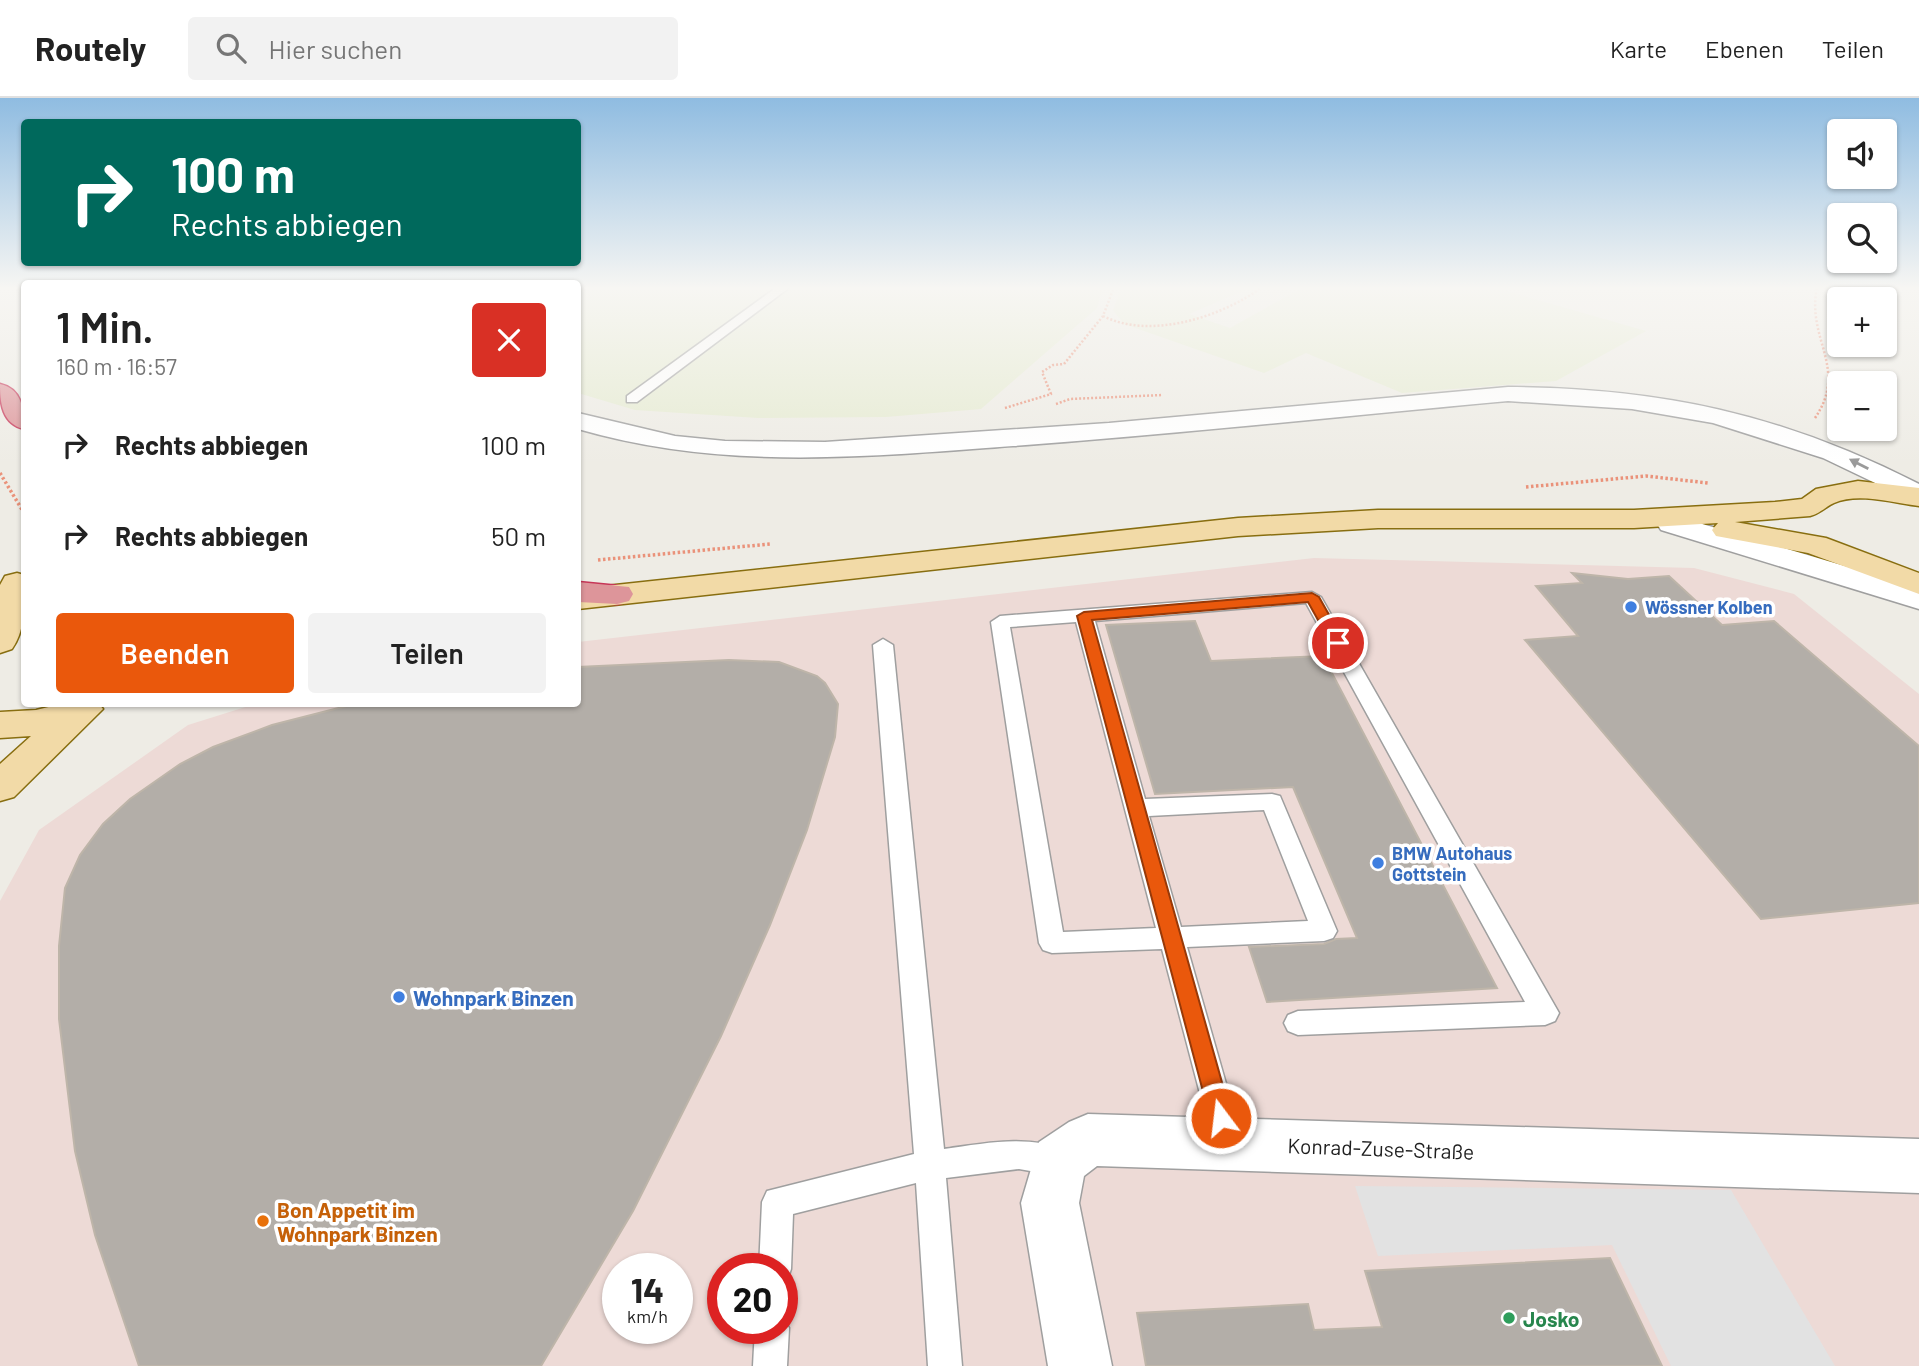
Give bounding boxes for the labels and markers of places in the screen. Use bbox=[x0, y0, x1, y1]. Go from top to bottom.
place label: Wössner Kolben bbox=[1645, 596, 1773, 618]
marker: Wössner Kolben bbox=[1623, 599, 1639, 615]
pin bbox=[1308, 613, 1368, 673]
place label: BMW Autohaus Gottstein bbox=[1392, 842, 1512, 885]
marker: BMW Autohaus Gottstein bbox=[1370, 855, 1386, 871]
place label: Wohnpark Binzen bbox=[413, 985, 574, 1010]
marker: Wohnpark Binzen bbox=[391, 989, 407, 1005]
place label: Bon Appetit im Wohnpark Binzen bbox=[277, 1197, 438, 1246]
marker: Bon Appetit im Wohnpark Binzen bbox=[255, 1213, 271, 1229]
place label: Josko bbox=[1523, 1306, 1579, 1331]
marker: Josko bbox=[1501, 1310, 1517, 1326]

